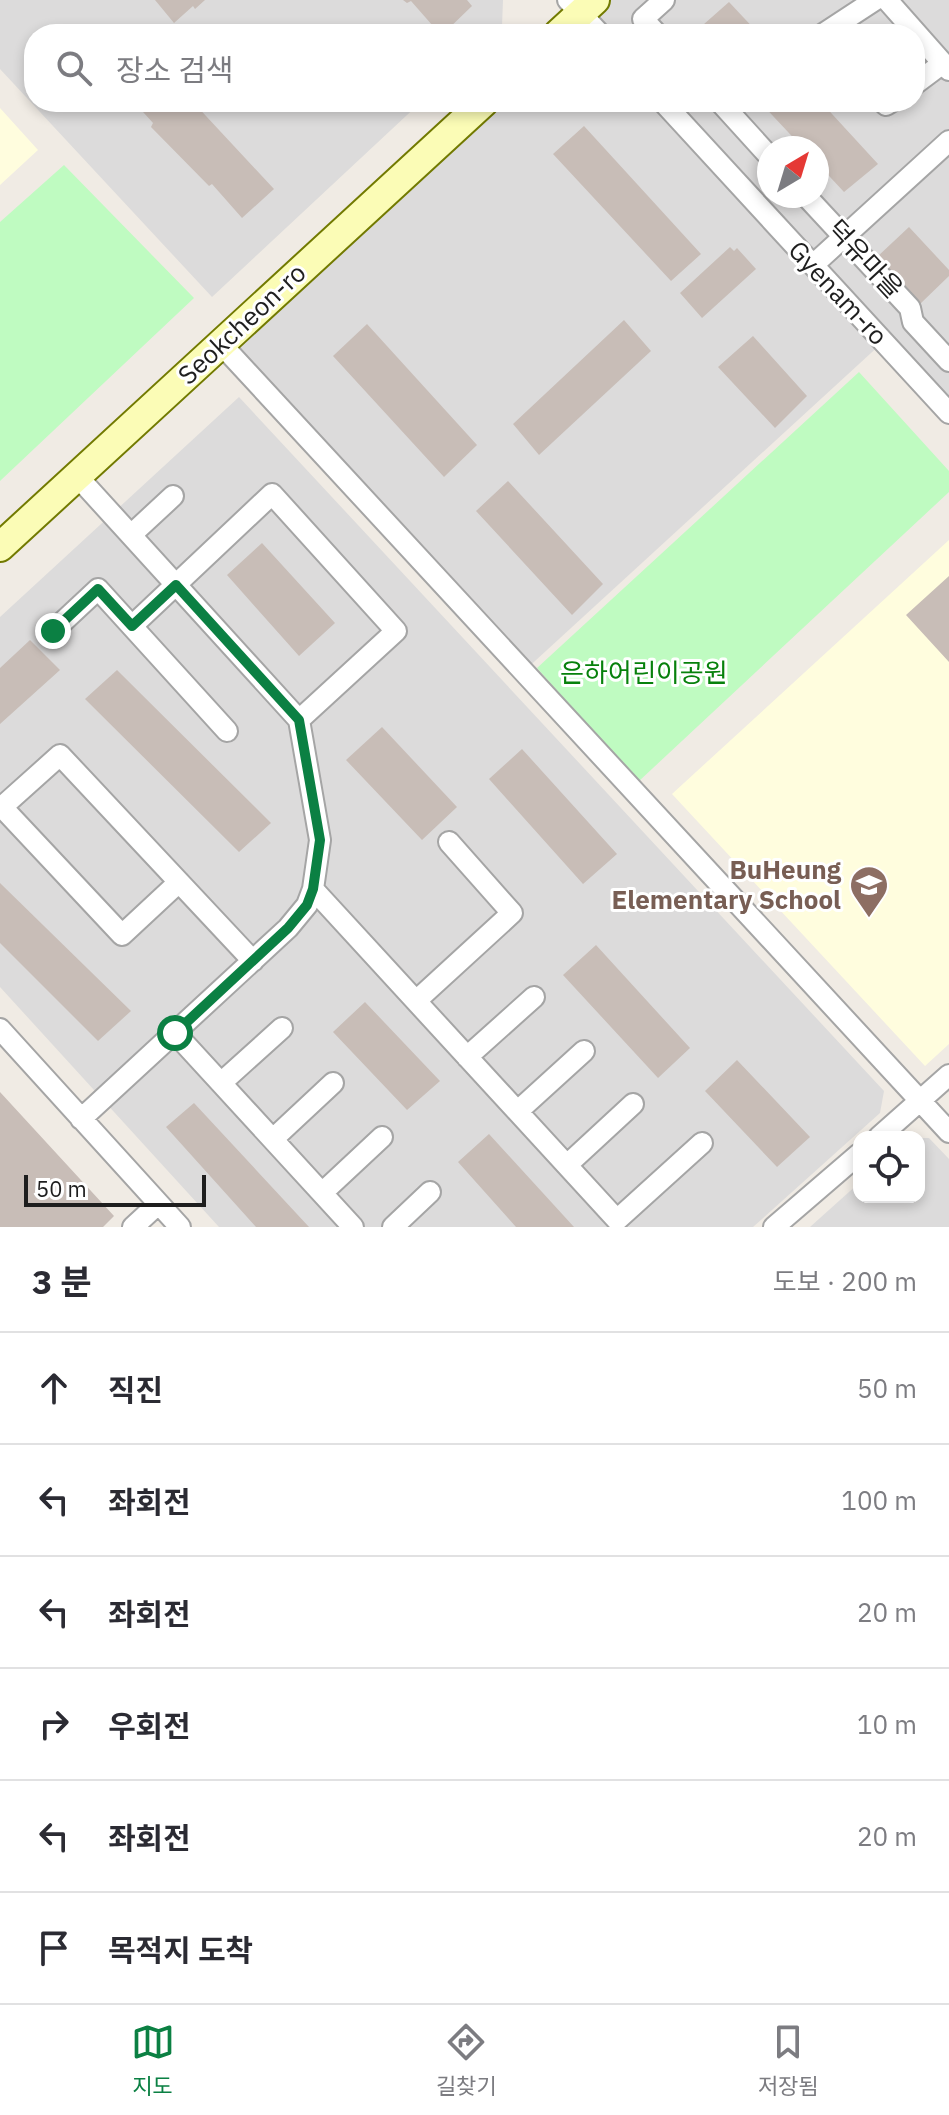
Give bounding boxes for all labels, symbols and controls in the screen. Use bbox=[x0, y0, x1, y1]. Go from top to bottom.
search box bbox=[24, 24, 925, 112]
icon: search bbox=[52, 46, 96, 90]
text: 장소 검색 bbox=[116, 50, 233, 89]
north arrow bbox=[757, 136, 829, 208]
street label: 덕유마을 bbox=[821, 212, 911, 305]
street label: Gyenam-ro bbox=[782, 233, 896, 352]
street label: Seokcheon-ro bbox=[170, 255, 313, 391]
route end bbox=[35, 613, 71, 649]
park label: 은하어린이공원 bbox=[560, 655, 728, 689]
place label: BuHeung Elementary School bbox=[612, 852, 842, 916]
school or university icon: BuHeung Elementary School bbox=[848, 864, 890, 919]
route start bbox=[157, 1015, 193, 1051]
map controls bbox=[853, 1131, 925, 1203]
button: locate bbox=[853, 1131, 925, 1203]
scale bar bbox=[24, 1171, 206, 1207]
text: 50 m bbox=[36, 1174, 87, 1203]
text: 3 분 bbox=[32, 1259, 92, 1303]
text: 도보 · 200 m bbox=[773, 1264, 917, 1298]
icon: ahead bbox=[32, 1366, 76, 1410]
text: 직진 bbox=[108, 1370, 163, 1409]
text: 50 m bbox=[857, 1371, 917, 1405]
icon: left bbox=[32, 1478, 76, 1522]
text: 좌회전 bbox=[108, 1482, 191, 1521]
text: 100 m bbox=[841, 1483, 917, 1517]
icon: left bbox=[32, 1590, 76, 1634]
text: 좌회전 bbox=[108, 1594, 191, 1633]
text: 20 m bbox=[857, 1595, 917, 1629]
icon: right bbox=[32, 1702, 76, 1746]
text: 우회전 bbox=[108, 1706, 191, 1745]
text: 10 m bbox=[857, 1707, 917, 1741]
icon: left bbox=[32, 1814, 76, 1858]
text: 좌회전 bbox=[108, 1818, 191, 1857]
text: 20 m bbox=[857, 1819, 917, 1853]
icon: arrive bbox=[32, 1926, 76, 1970]
text: 목적지 도착 bbox=[108, 1930, 253, 1969]
tab: 지도 bbox=[131, 2020, 175, 2100]
tab: 길찾기 bbox=[436, 2020, 496, 2100]
tab: 저장됨 bbox=[758, 2020, 818, 2100]

